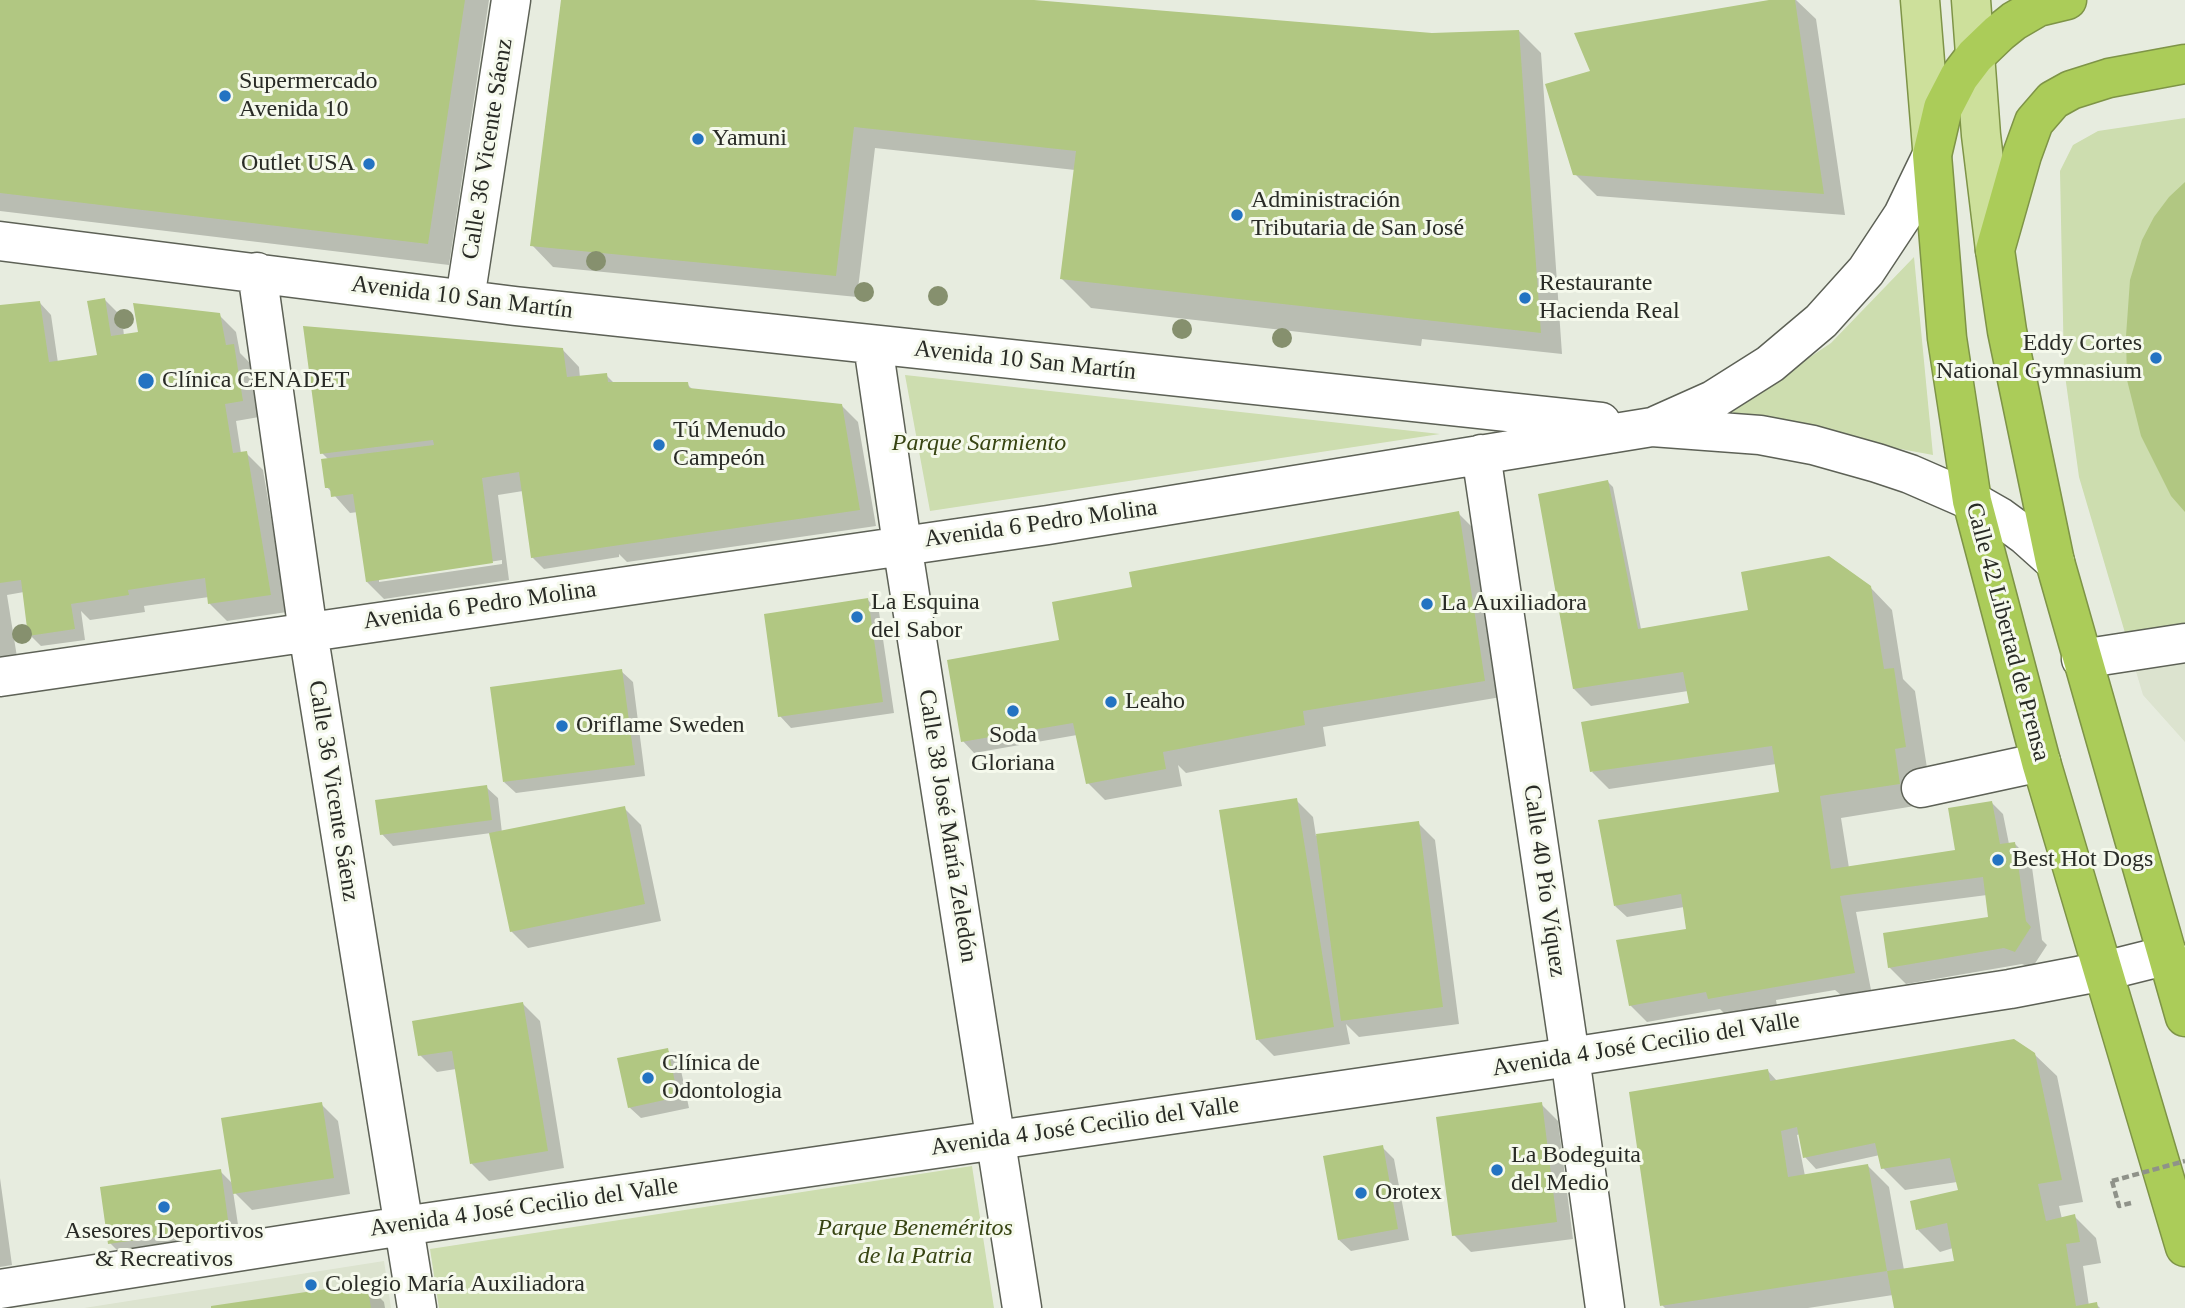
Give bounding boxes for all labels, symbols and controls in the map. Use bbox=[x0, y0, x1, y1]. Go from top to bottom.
street label: Calle 36 Vicente Sáenz bbox=[456, 37, 520, 261]
place label: Supermercado Avenida 10 bbox=[239, 68, 378, 124]
marker: Supermercado Avenida 10 bbox=[217, 88, 233, 104]
place label: Yamuni bbox=[712, 125, 787, 153]
marker: Yamuni bbox=[690, 131, 706, 147]
place label: Outlet USA bbox=[241, 150, 355, 178]
marker: Outlet USA bbox=[361, 156, 377, 172]
place label: Administración Tributaria de San José bbox=[1251, 187, 1464, 243]
marker: Administración Tributaria de San José bbox=[1229, 207, 1245, 223]
street label: Avenida 10 San Martín bbox=[350, 270, 574, 326]
place label: Restaurante Hacienda Real bbox=[1539, 270, 1680, 326]
marker: Restaurante Hacienda Real bbox=[1517, 290, 1533, 306]
place label: Eddy Cortes National Gymnasium bbox=[1936, 330, 2142, 386]
street label: Avenida 10 San Martín bbox=[913, 335, 1137, 387]
marker: Eddy Cortes National Gymnasium bbox=[2148, 350, 2164, 366]
place label: Clínica CENADET bbox=[162, 367, 349, 395]
marker: Clínica CENADET bbox=[136, 371, 156, 391]
place label: Tú Menudo Campeón bbox=[673, 417, 786, 473]
park label: Parque Sarmiento bbox=[892, 430, 1066, 458]
marker: Tú Menudo Campeón bbox=[651, 437, 667, 453]
street label: Avenida 6 Pedro Molina bbox=[923, 493, 1159, 555]
street label: Calle 42 Libertad de Prensa bbox=[1959, 500, 2055, 764]
street label: Avenida 6 Pedro Molina bbox=[362, 575, 598, 637]
place label: La Esquina del Sabor bbox=[871, 589, 980, 645]
place label: La Auxiliadora bbox=[1441, 590, 1587, 618]
marker: La Auxiliadora bbox=[1419, 596, 1435, 612]
marker: La Esquina del Sabor bbox=[849, 609, 865, 625]
street label: Calle 36 Vicente Sáenz bbox=[301, 679, 365, 903]
street label: Calle 38 José María Zeledón bbox=[911, 687, 983, 965]
place label: Leaho bbox=[1125, 688, 1185, 716]
marker: Leaho bbox=[1103, 694, 1119, 710]
marker: Soda Gloriana bbox=[1005, 703, 1021, 719]
place label: Oriflame Sweden bbox=[576, 712, 745, 740]
marker: Oriflame Sweden bbox=[554, 718, 570, 734]
place label: Soda Gloriana bbox=[971, 722, 1055, 778]
street label: Calle 40 Pío Víquez bbox=[1516, 783, 1572, 979]
place label: Best Hot Dogs bbox=[2012, 846, 2153, 874]
marker: Best Hot Dogs bbox=[1990, 852, 2006, 868]
street label: Avenida 4 José Cecilio del Valle bbox=[1490, 1006, 1802, 1084]
place label: Clínica de Odontologia bbox=[662, 1050, 782, 1106]
marker: Clínica de Odontologia bbox=[640, 1070, 656, 1086]
street label: Avenida 4 José Cecilio del Valle bbox=[929, 1091, 1241, 1163]
place label: La Bodeguita del Medio bbox=[1511, 1142, 1641, 1198]
marker: La Bodeguita del Medio bbox=[1489, 1162, 1505, 1178]
street label: Avenida 4 José Cecilio del Valle bbox=[368, 1172, 680, 1244]
place label: Orotex bbox=[1375, 1179, 1442, 1207]
marker: Orotex bbox=[1353, 1185, 1369, 1201]
marker: Asesores Deportivos & Recreativos bbox=[156, 1199, 172, 1215]
park label: Parque Beneméritos de la Patria bbox=[817, 1215, 1013, 1271]
place label: Asesores Deportivos & Recreativos bbox=[64, 1218, 264, 1274]
place label: Colegio María Auxiliadora bbox=[325, 1271, 585, 1299]
marker: Colegio María Auxiliadora bbox=[303, 1277, 319, 1293]

